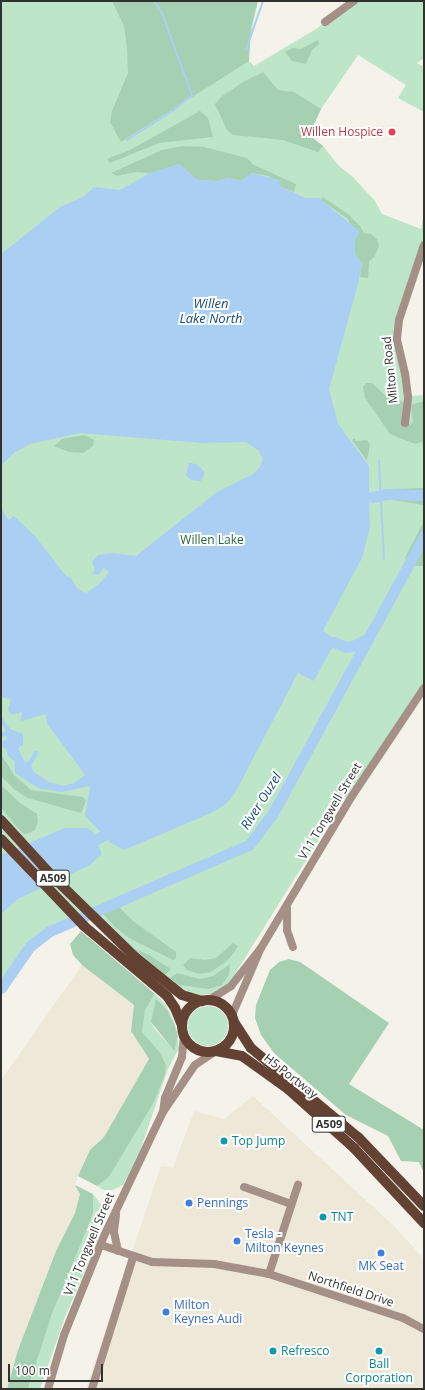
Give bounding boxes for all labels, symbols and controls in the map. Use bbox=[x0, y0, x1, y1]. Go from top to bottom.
place label: Willen Hospice bbox=[301, 125, 383, 139]
marker: Willen Hospice bbox=[386, 126, 398, 138]
water label: Willen Lake North bbox=[179, 296, 243, 327]
street label: Milton Road bbox=[379, 336, 401, 404]
park label: Willen Lake bbox=[180, 533, 244, 547]
street label: V11 Tongwell Street bbox=[295, 760, 365, 862]
water label: River Ouzel bbox=[237, 770, 285, 832]
road number: A509 bbox=[35, 869, 71, 887]
street label: H5 Portway bbox=[261, 1050, 321, 1102]
road number: A509 bbox=[311, 1115, 347, 1133]
place label: Top Jump bbox=[232, 1134, 285, 1148]
marker: Top Jump bbox=[219, 1136, 229, 1146]
street label: V11 Tongwell Street bbox=[61, 1190, 117, 1298]
place label: Pennings bbox=[197, 1196, 248, 1210]
marker: Pennings bbox=[184, 1198, 194, 1208]
place label: TNT bbox=[331, 1210, 353, 1224]
marker: TNT bbox=[318, 1212, 328, 1222]
place label: Tesla - Milton Keynes bbox=[245, 1227, 324, 1255]
marker: Tesla - Milton Keynes bbox=[232, 1236, 242, 1246]
marker: MK Seat bbox=[376, 1248, 386, 1258]
place label: MK Seat bbox=[358, 1259, 404, 1273]
street label: Northfield Drive bbox=[306, 1268, 396, 1310]
place label: Milton Keynes Audi bbox=[174, 1298, 242, 1326]
marker: Milton Keynes Audi bbox=[161, 1307, 171, 1317]
place label: Refresco bbox=[281, 1344, 330, 1358]
marker: Refresco bbox=[268, 1346, 278, 1356]
marker: Ball Corporation bbox=[374, 1346, 384, 1356]
scale bar bbox=[10, 1356, 105, 1382]
place label: Ball Corporation bbox=[345, 1357, 413, 1385]
text: 100 m bbox=[15, 1362, 50, 1379]

